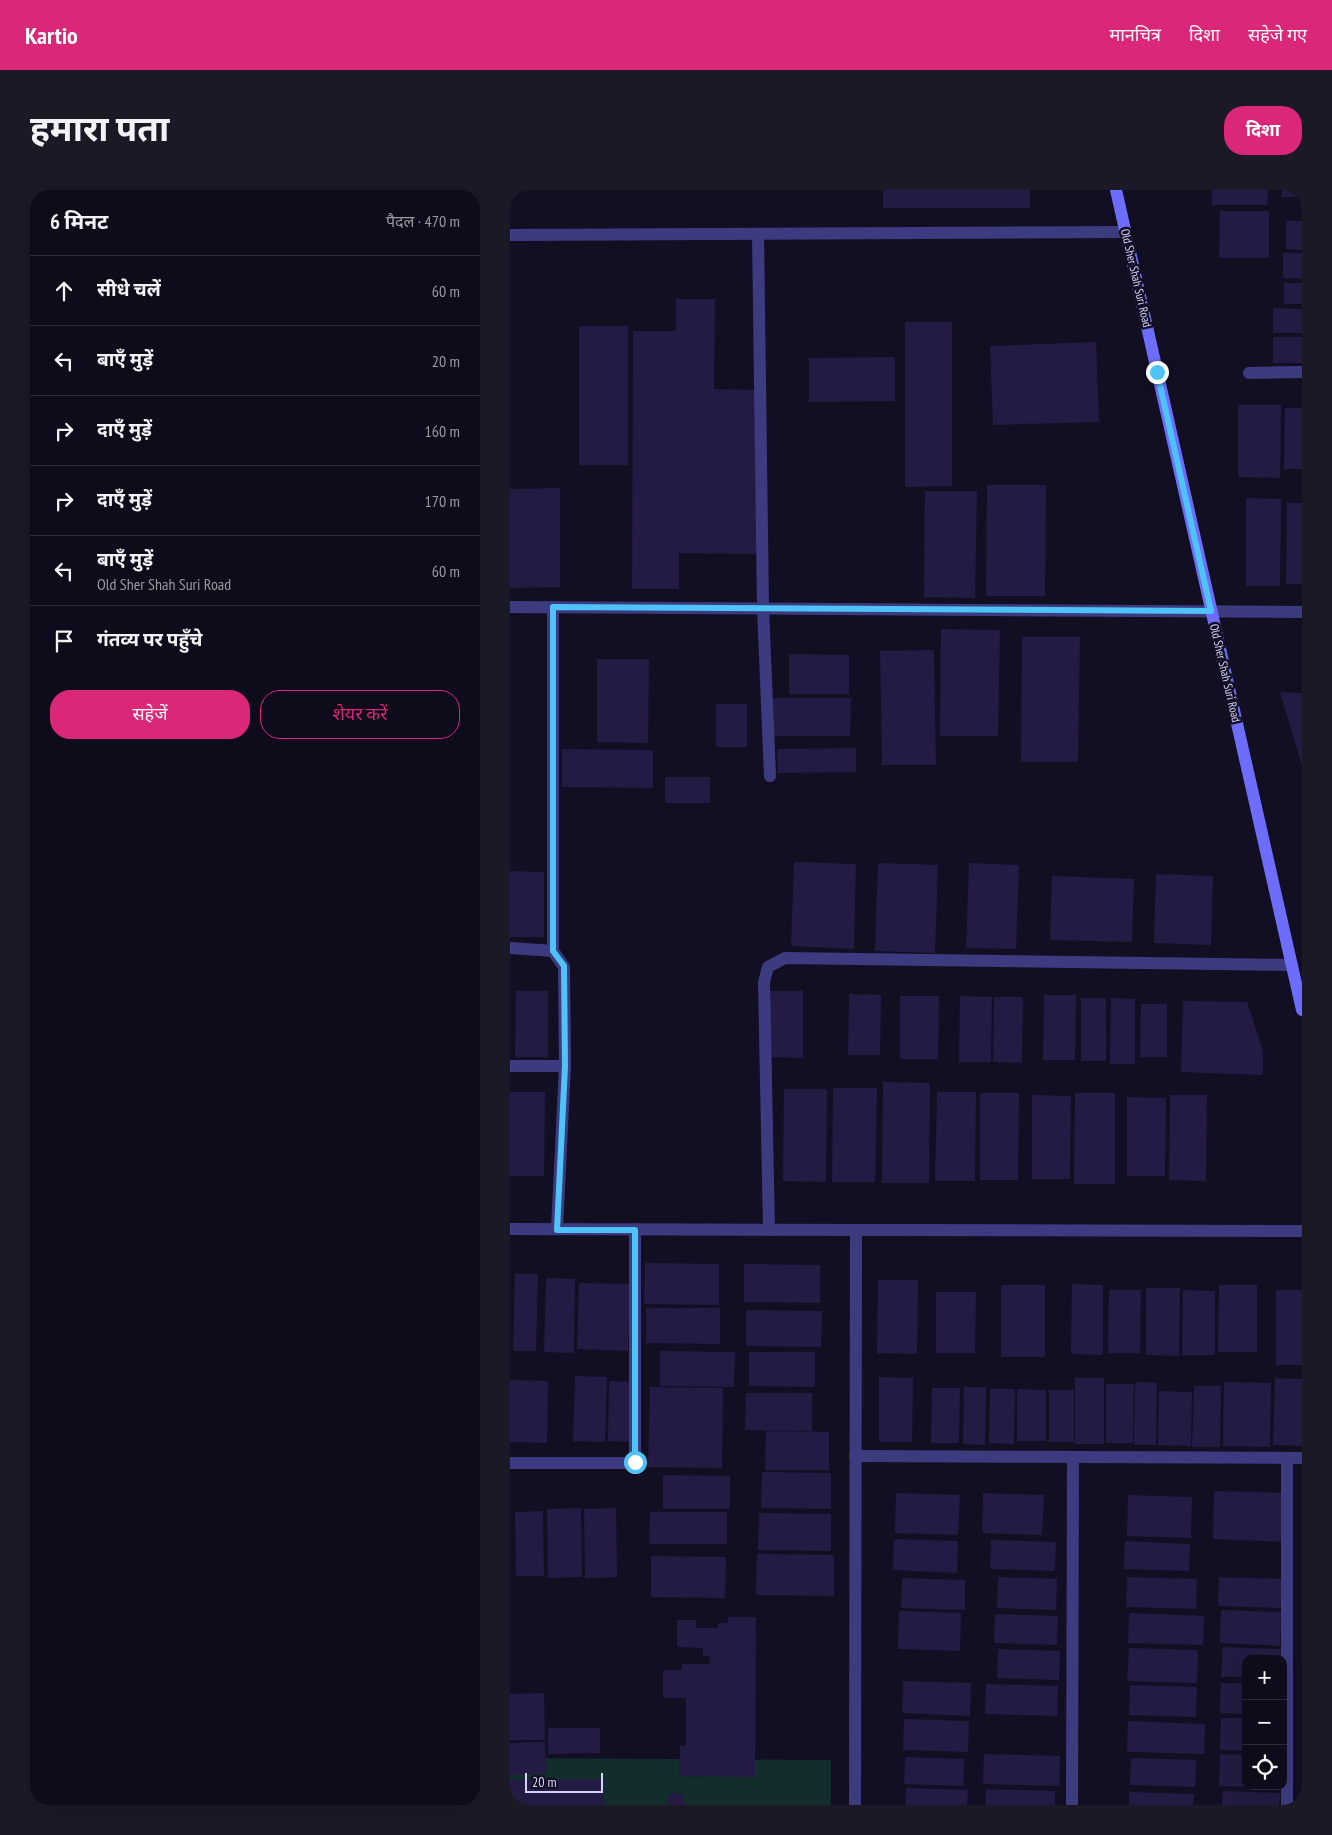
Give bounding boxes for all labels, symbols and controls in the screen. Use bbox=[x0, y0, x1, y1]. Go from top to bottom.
text: Kartio bbox=[25, 20, 78, 51]
text: मानचित्र bbox=[1109, 23, 1161, 46]
text: दिशा bbox=[1189, 23, 1220, 46]
text: सहेजे गए bbox=[1248, 23, 1307, 46]
text: हमारा पता bbox=[30, 105, 169, 151]
button: दिशा bbox=[1224, 106, 1302, 155]
text: 6 मिनट bbox=[50, 208, 108, 235]
text: पैदल · 470 m bbox=[386, 211, 460, 231]
street label: Old Sher Shah Suri Road bbox=[1118, 227, 1155, 329]
icon: ahead bbox=[50, 277, 78, 305]
text: सीधे चलें bbox=[97, 277, 161, 301]
text: 60 m bbox=[432, 281, 460, 301]
icon: left bbox=[50, 347, 78, 375]
text: बाएँ मुड़ें bbox=[97, 347, 153, 371]
text: 20 m bbox=[432, 351, 460, 371]
route end bbox=[1146, 361, 1169, 384]
icon: right bbox=[50, 417, 78, 445]
text: दाएँ मुड़ें bbox=[97, 417, 152, 441]
text: 160 m bbox=[425, 421, 460, 441]
icon: right bbox=[50, 487, 78, 515]
text: दाएँ मुड़ें bbox=[97, 487, 152, 511]
text: 170 m bbox=[425, 491, 460, 511]
text: बाएँ मुड़ें bbox=[97, 547, 153, 571]
icon: left bbox=[50, 557, 78, 585]
text: 60 m bbox=[432, 561, 460, 581]
text: Old Sher Shah Suri Road bbox=[97, 574, 231, 594]
street label: Old Sher Shah Suri Road bbox=[1207, 622, 1244, 724]
icon: arrive bbox=[50, 627, 78, 655]
text: गंतव्य पर पहुँचे bbox=[97, 627, 202, 651]
button: सहेजें bbox=[50, 690, 250, 739]
button: शेयर करें bbox=[260, 690, 460, 739]
route start bbox=[624, 1451, 647, 1474]
map controls bbox=[1242, 1655, 1287, 1790]
button: + bbox=[1242, 1655, 1287, 1700]
button: − bbox=[1242, 1700, 1287, 1745]
button: locate bbox=[1242, 1745, 1287, 1790]
scale bar bbox=[525, 1770, 602, 1793]
text: 20 m bbox=[532, 1773, 557, 1791]

